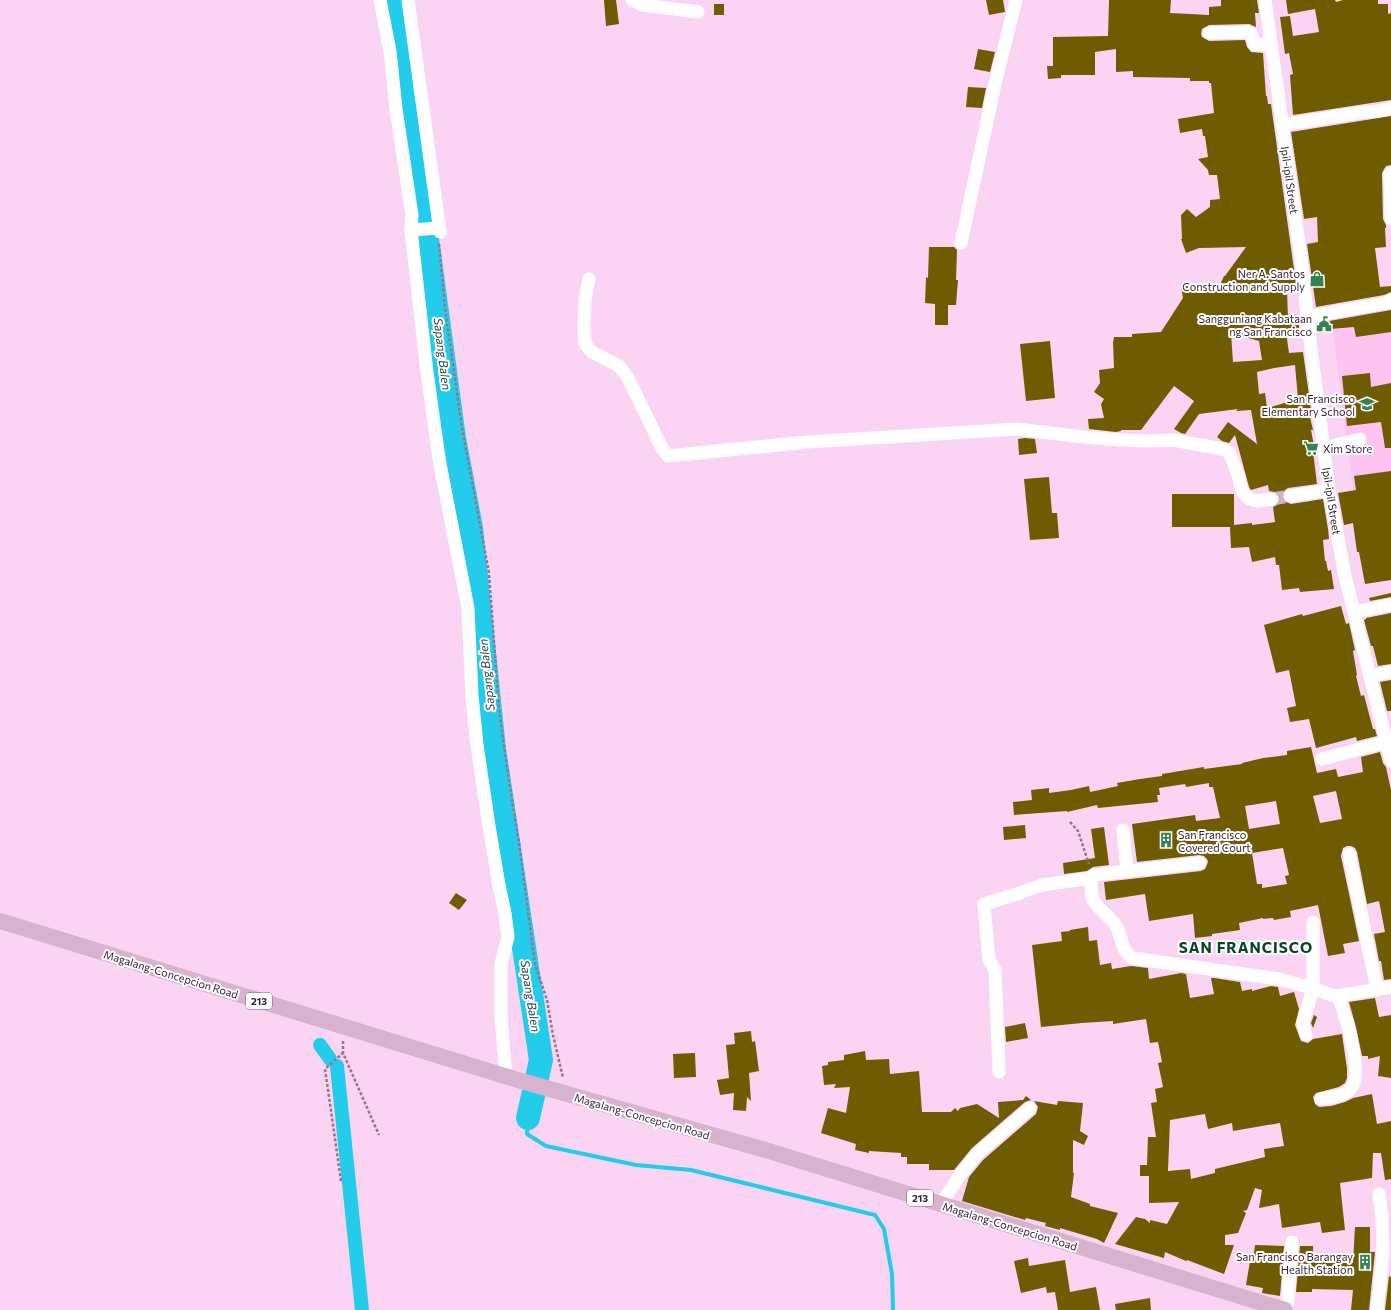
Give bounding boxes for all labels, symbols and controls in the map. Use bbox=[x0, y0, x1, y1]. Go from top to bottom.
street label: Ipil-ipil Street bbox=[1279, 145, 1301, 215]
place label: Ner A. Santos Construction and Supply bbox=[1182, 267, 1305, 293]
shop icon: Ner A. Santos Construction and Supply bbox=[1308, 270, 1326, 288]
place label: Sangguniang Kabataan ng San Francisco bbox=[1198, 312, 1312, 338]
public building icon: Sangguniang Kabataan ng San Francisco bbox=[1315, 315, 1333, 333]
water label: Sapang Balen bbox=[432, 317, 454, 391]
place label: San Francisco Elementary School bbox=[1262, 392, 1355, 418]
school or university icon: San Francisco Elementary School bbox=[1358, 395, 1376, 413]
supermarket icon: Xim Store bbox=[1302, 439, 1320, 457]
place label: Xim Store bbox=[1323, 442, 1373, 455]
street label: Ipil-ipil Street bbox=[1320, 466, 1344, 536]
water label: Sapang Balen bbox=[475, 638, 497, 712]
place label: San Francisco Covered Court bbox=[1178, 828, 1251, 854]
building icon: San Francisco Covered Court bbox=[1157, 831, 1175, 849]
district label: SAN FRANCISCO bbox=[1179, 938, 1313, 956]
street label: Magalang-Concepcion Road bbox=[102, 947, 240, 1001]
water label: Sapang Balen bbox=[518, 959, 544, 1033]
road number: 213 bbox=[246, 993, 272, 1009]
street label: Magalang-Concepcion Road bbox=[573, 1090, 711, 1142]
road number: 213 bbox=[907, 1190, 933, 1206]
street label: Magalang-Concepcion Road bbox=[941, 1199, 1079, 1253]
place label: San Francisco Barangay Health Station bbox=[1236, 1250, 1353, 1276]
building icon: San Francisco Barangay Health Station bbox=[1356, 1253, 1374, 1271]

